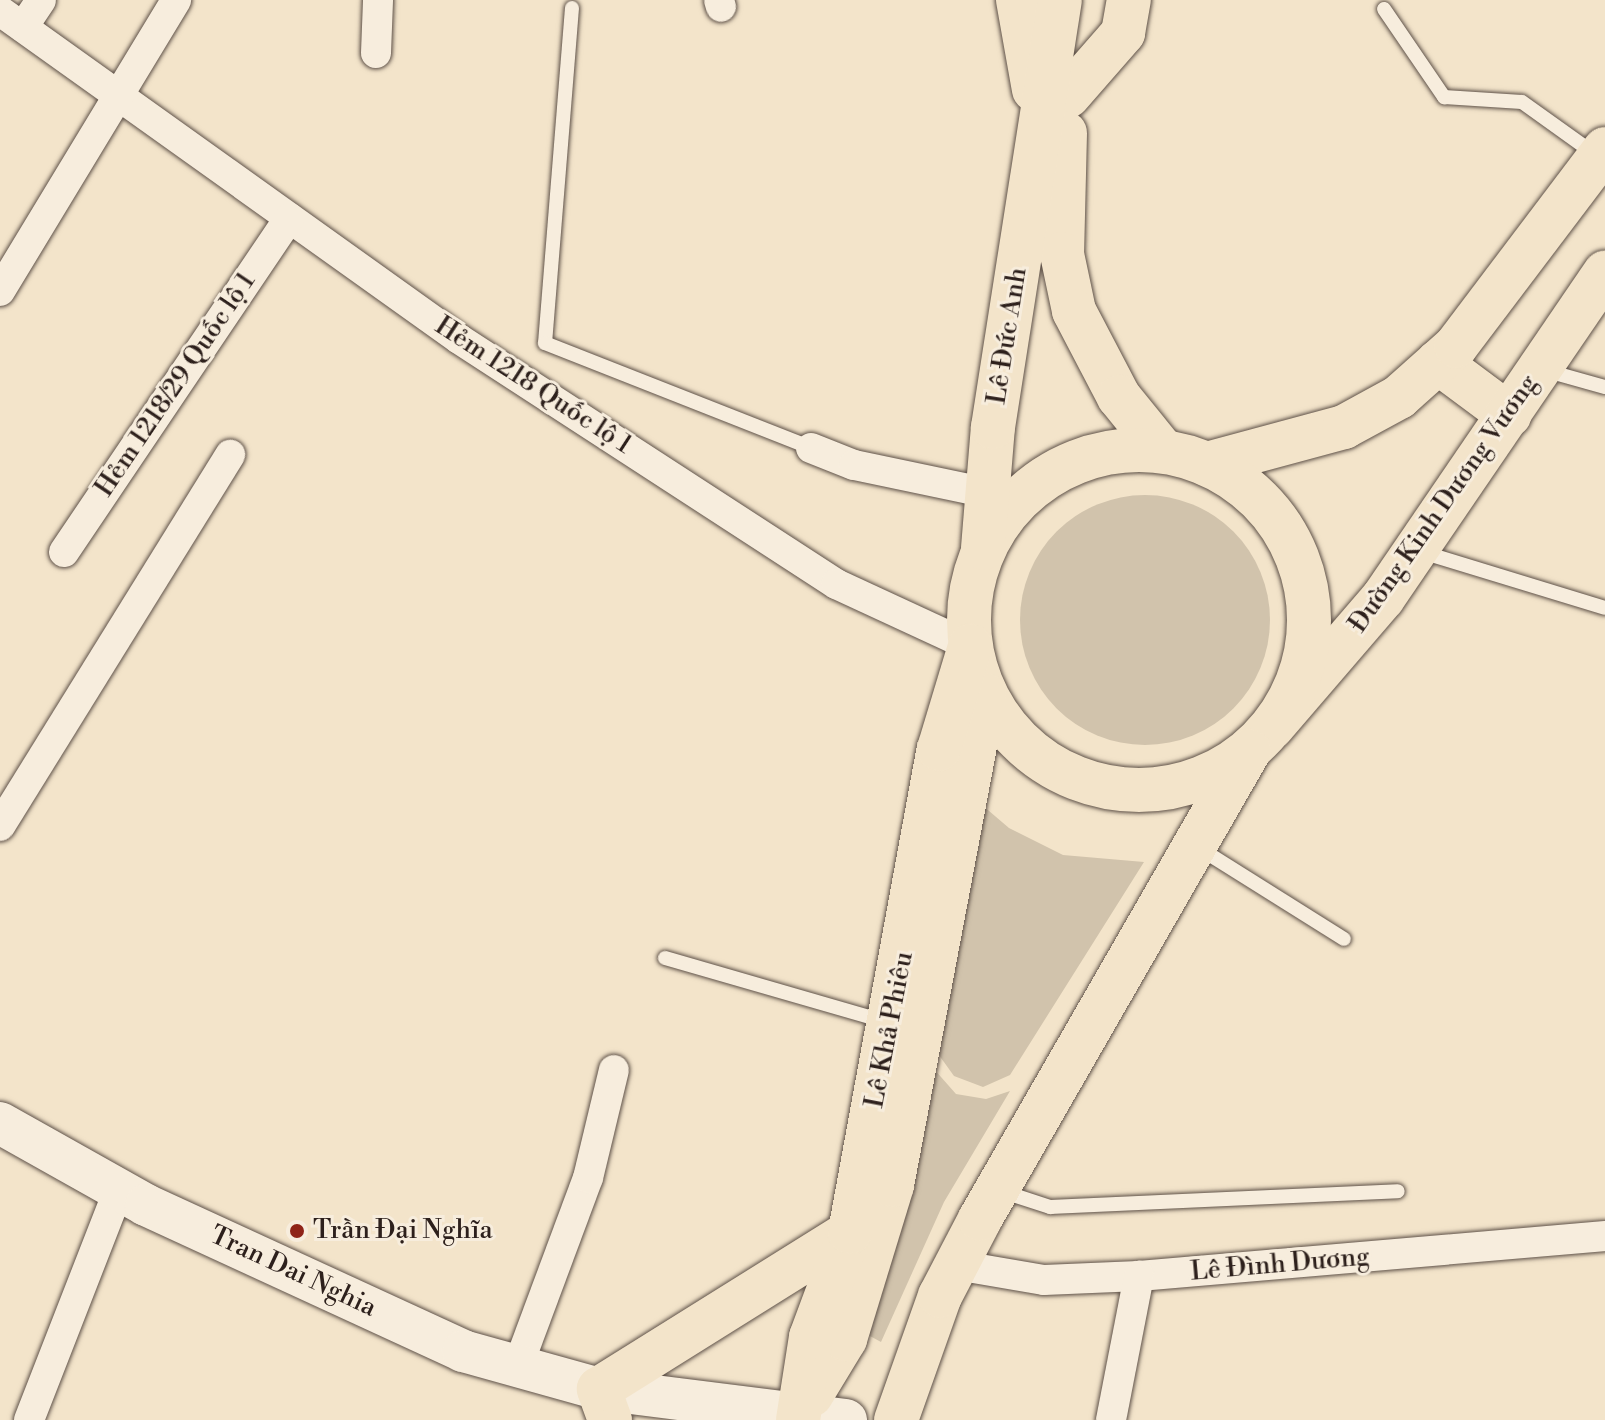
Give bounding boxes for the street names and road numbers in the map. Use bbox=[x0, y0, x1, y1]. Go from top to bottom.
street label: Lê Đức Anh bbox=[982, 265, 1034, 407]
street label: Hẻm 1218/29 Quốc lộ 1 bbox=[89, 267, 263, 503]
street label: Hẻm 1218 Quốc lộ 1 bbox=[429, 311, 637, 461]
street label: Đường Kinh Dương Vương bbox=[1343, 369, 1545, 639]
street label: Lê Khả Phiêu bbox=[860, 949, 920, 1111]
street label: Tran Dai Nghia bbox=[205, 1220, 381, 1324]
street label: Lê Đình Dương bbox=[1189, 1242, 1371, 1288]

